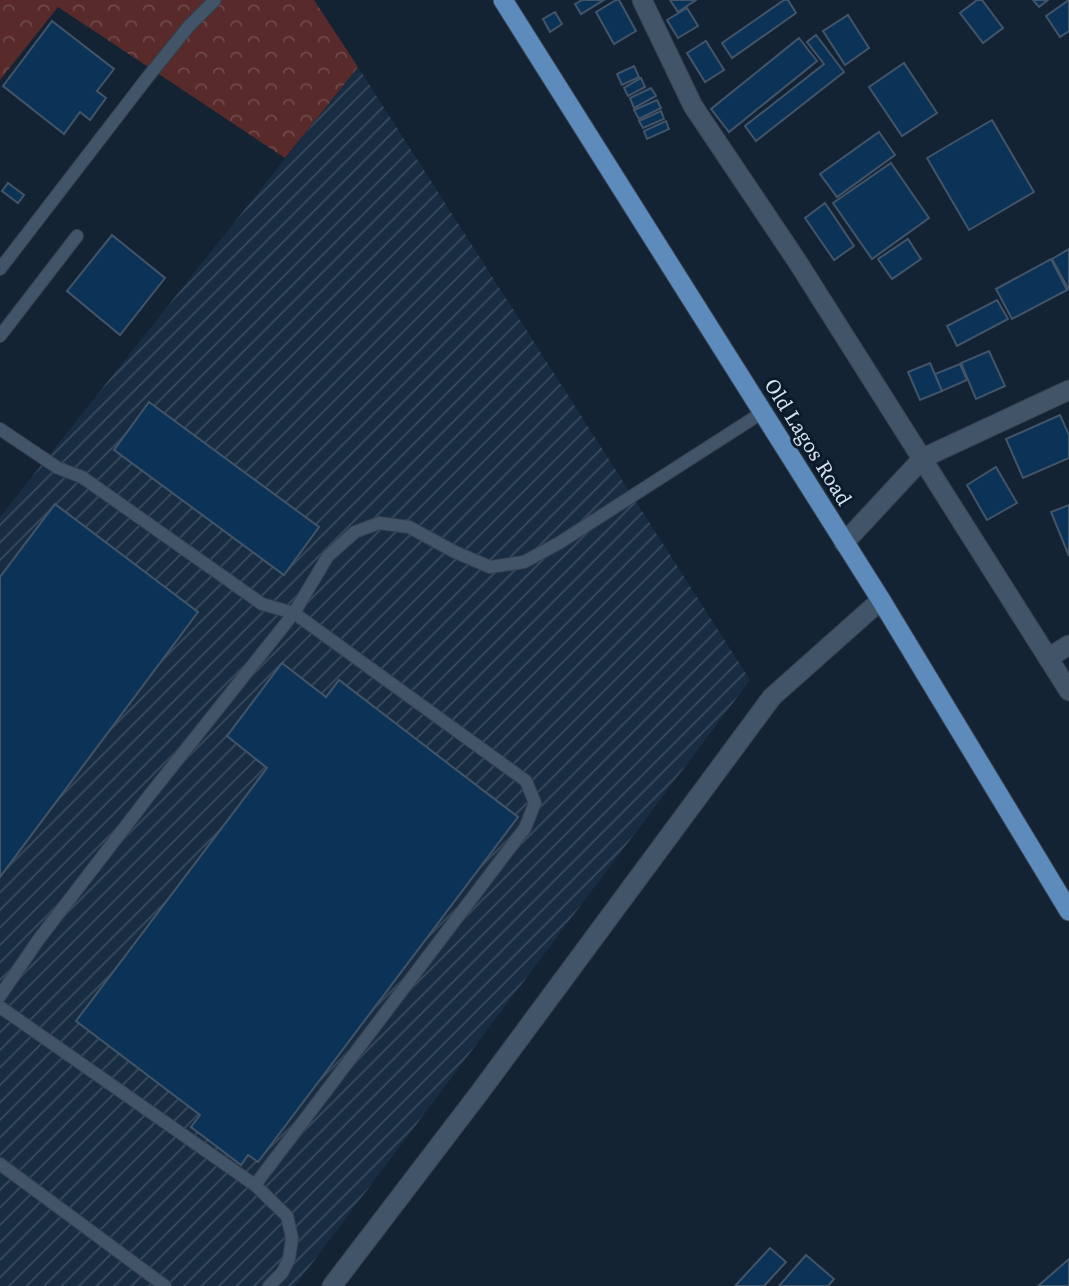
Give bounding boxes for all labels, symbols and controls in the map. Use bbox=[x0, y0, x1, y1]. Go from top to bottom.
street label: Old Lagos Road bbox=[758, 373, 859, 511]

